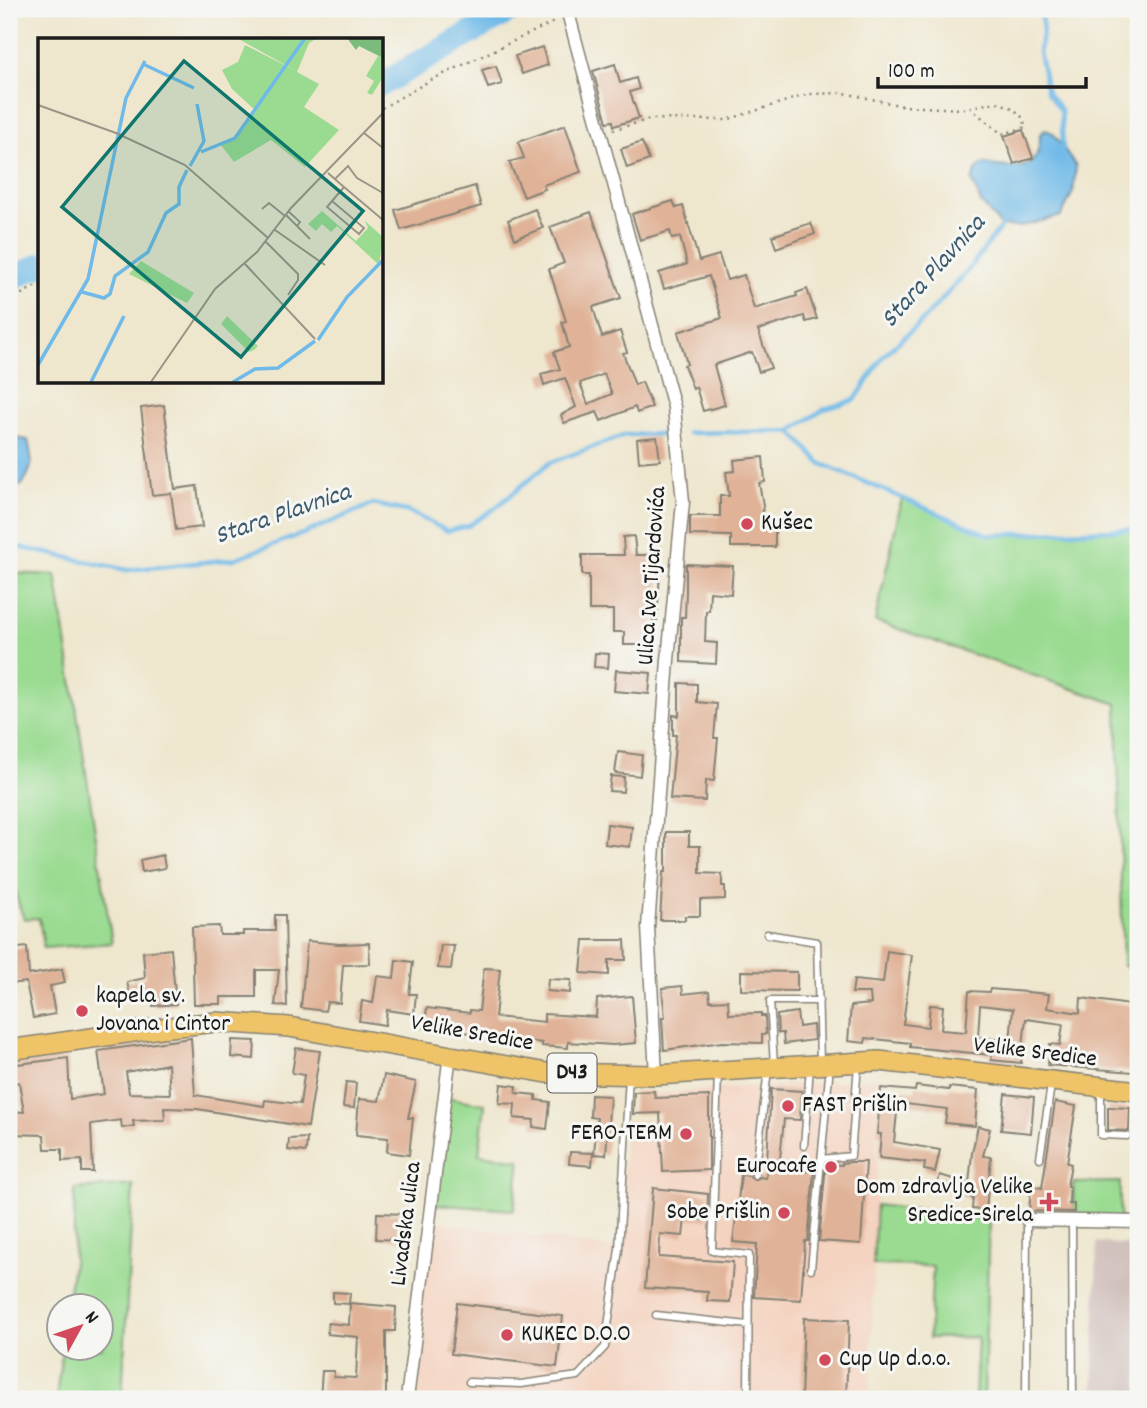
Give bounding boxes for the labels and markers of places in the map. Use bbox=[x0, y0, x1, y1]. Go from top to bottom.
place label: Kušec bbox=[761, 507, 813, 541]
marker: Kušec bbox=[739, 516, 755, 532]
place label: kapela sv. Jovana i Cintor bbox=[96, 980, 230, 1042]
marker: kapela sv. Jovana i Cintor bbox=[74, 1003, 90, 1019]
place label: FAST Prišlin bbox=[802, 1089, 907, 1123]
marker: FAST Prišlin bbox=[780, 1098, 796, 1114]
place label: FERO-TERM bbox=[570, 1117, 672, 1151]
marker: FERO-TERM bbox=[678, 1126, 694, 1142]
place label: Eurocafe bbox=[736, 1150, 817, 1184]
marker: Eurocafe bbox=[823, 1159, 839, 1175]
place label: Dom zdravlja Velike Sredice-Sirela bbox=[856, 1171, 1034, 1233]
marker: Dom zdravlja Velike Sredice-Sirela bbox=[1039, 1192, 1059, 1212]
place label: Sobe Prišlin bbox=[667, 1196, 770, 1230]
marker: Sobe Prišlin bbox=[776, 1205, 792, 1221]
place label: KUKEC D.O.O bbox=[521, 1318, 631, 1352]
marker: KUKEC D.O.O bbox=[499, 1327, 515, 1343]
place label: Cup Up d.o.o. bbox=[839, 1343, 950, 1377]
marker: Cup Up d.o.o. bbox=[817, 1352, 833, 1368]

